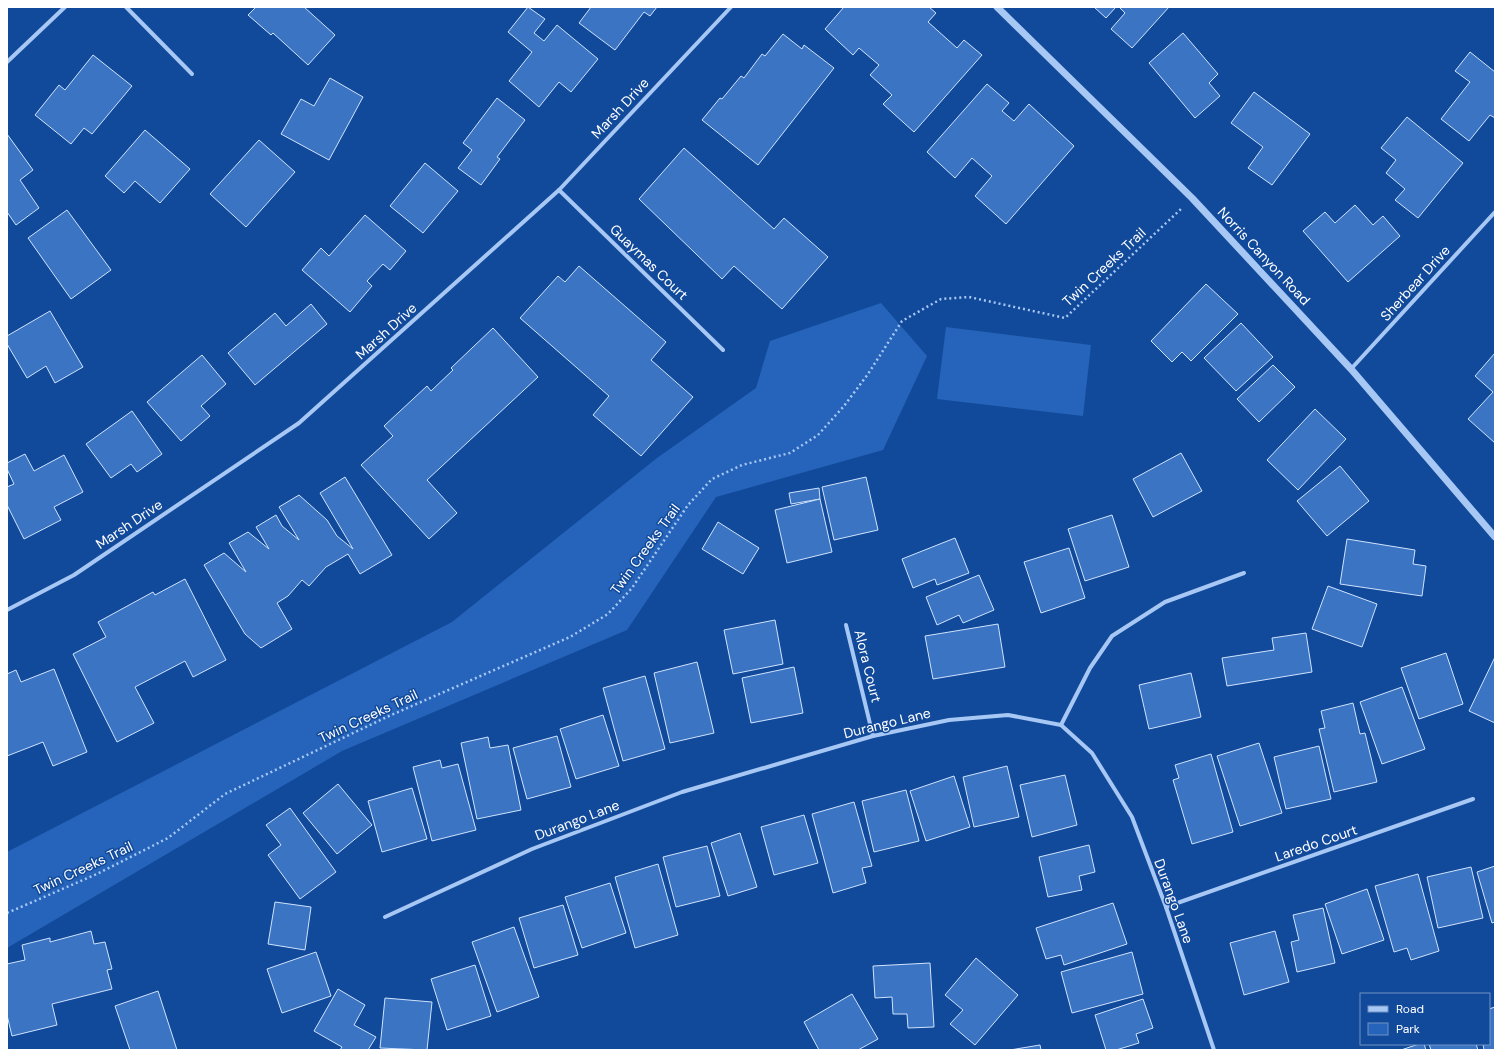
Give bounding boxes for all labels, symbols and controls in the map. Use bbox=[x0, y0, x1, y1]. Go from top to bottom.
street label: Marsh Drive bbox=[587, 74, 653, 142]
street label: Norris Canyon Road bbox=[1214, 203, 1314, 309]
street label: Guaymas Court bbox=[606, 220, 692, 304]
street label: Twin Creeks Trail bbox=[1059, 224, 1149, 310]
street label: Sherbear Drive bbox=[1376, 241, 1454, 325]
street label: Marsh Drive bbox=[352, 299, 420, 363]
street label: Marsh Drive bbox=[92, 495, 166, 553]
street label: Twin Creeks Trail bbox=[606, 500, 684, 598]
street label: Alora Court bbox=[850, 628, 886, 704]
street label: Twin Creeks Trail bbox=[315, 685, 421, 747]
street label: Durango Lane bbox=[842, 703, 932, 743]
street label: Durango Lane bbox=[532, 796, 622, 844]
street label: Laredo Court bbox=[1273, 821, 1359, 865]
street label: Twin Creeks Trail bbox=[30, 837, 136, 899]
street label: Durango Lane bbox=[1150, 856, 1198, 946]
legend bbox=[1360, 993, 1490, 1045]
text: Road bbox=[1396, 1001, 1424, 1017]
text: Park bbox=[1396, 1021, 1420, 1037]

